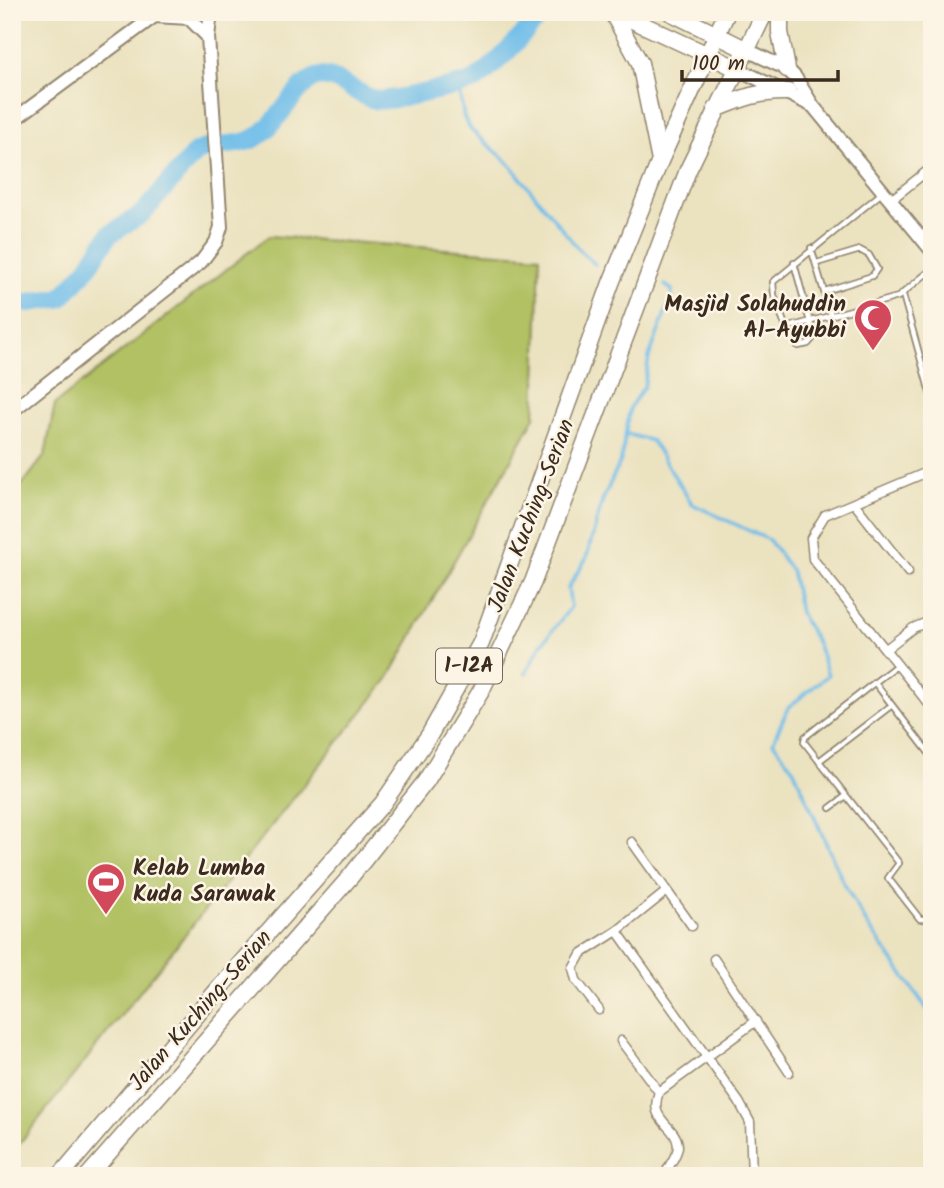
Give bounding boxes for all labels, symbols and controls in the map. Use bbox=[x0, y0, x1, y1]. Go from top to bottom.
scale bar bbox=[682, 38, 837, 82]
text: 100 m bbox=[692, 48, 745, 81]
place label: Masjid Solahuddin Al-Ayubbi bbox=[664, 287, 847, 349]
mosque icon: Masjid Solahuddin Al-Ayubbi bbox=[852, 297, 894, 352]
street label: Jalan Kuching-Serian bbox=[479, 414, 585, 618]
road number: 1-12A bbox=[436, 648, 502, 684]
place label: Kelab Lumba Kuda Sarawak bbox=[133, 851, 276, 913]
sports icon: Kelab Lumba Kuda Sarawak bbox=[85, 861, 127, 916]
street label: Jalan Kuching-Serian bbox=[120, 922, 282, 1100]

